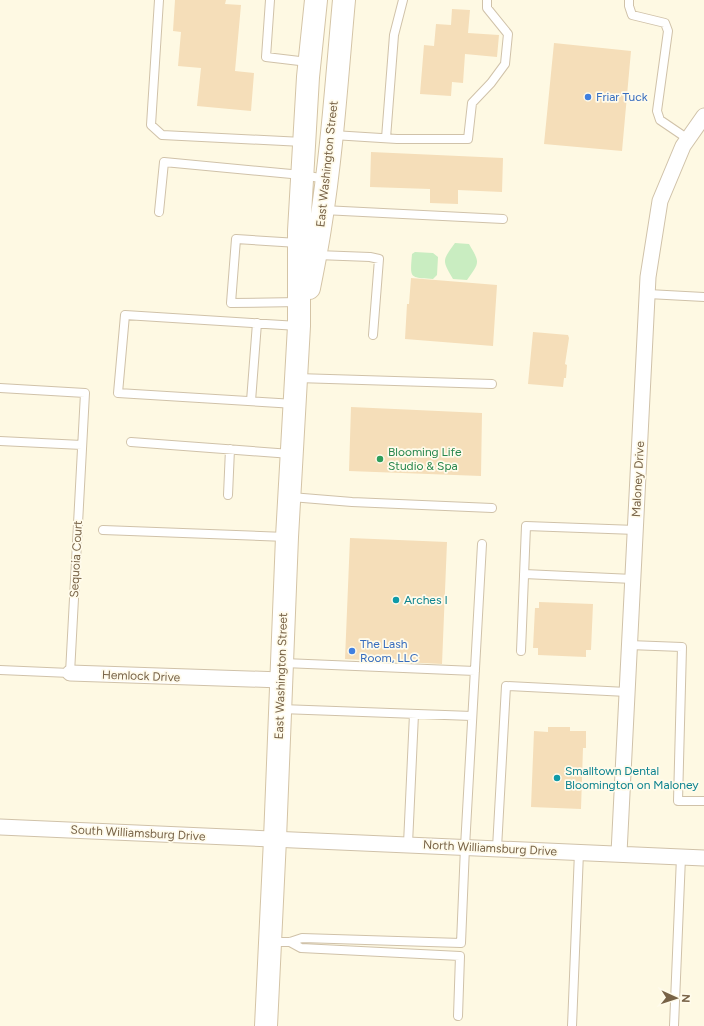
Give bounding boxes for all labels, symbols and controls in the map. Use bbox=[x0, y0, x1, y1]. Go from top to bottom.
place label: Friar Tuck bbox=[596, 90, 648, 104]
marker: Friar Tuck bbox=[583, 92, 593, 102]
street label: East Washington Street bbox=[313, 100, 341, 228]
street label: Maloney Drive bbox=[629, 440, 647, 517]
place label: Blooming Life Studio & Spa bbox=[388, 445, 462, 473]
marker: Blooming Life Studio & Spa bbox=[375, 454, 385, 464]
street label: Sequoia Court bbox=[67, 520, 85, 598]
place label: Arches I bbox=[404, 593, 448, 607]
marker: Arches I bbox=[391, 595, 401, 605]
street label: East Washington Street bbox=[272, 612, 290, 740]
place label: The Lash Room, LLC bbox=[360, 637, 419, 665]
marker: The Lash Room, LLC bbox=[347, 646, 357, 656]
street label: Hemlock Drive bbox=[102, 668, 181, 684]
place label: Smalltown Dental Bloomington on Maloney bbox=[565, 764, 699, 792]
marker: Smalltown Dental Bloomington on Maloney bbox=[552, 773, 562, 783]
street label: South Williamsburg Drive bbox=[70, 822, 206, 844]
street label: North Williamsburg Drive bbox=[423, 837, 558, 859]
north arrow bbox=[656, 978, 696, 1018]
text: N bbox=[679, 994, 692, 1003]

